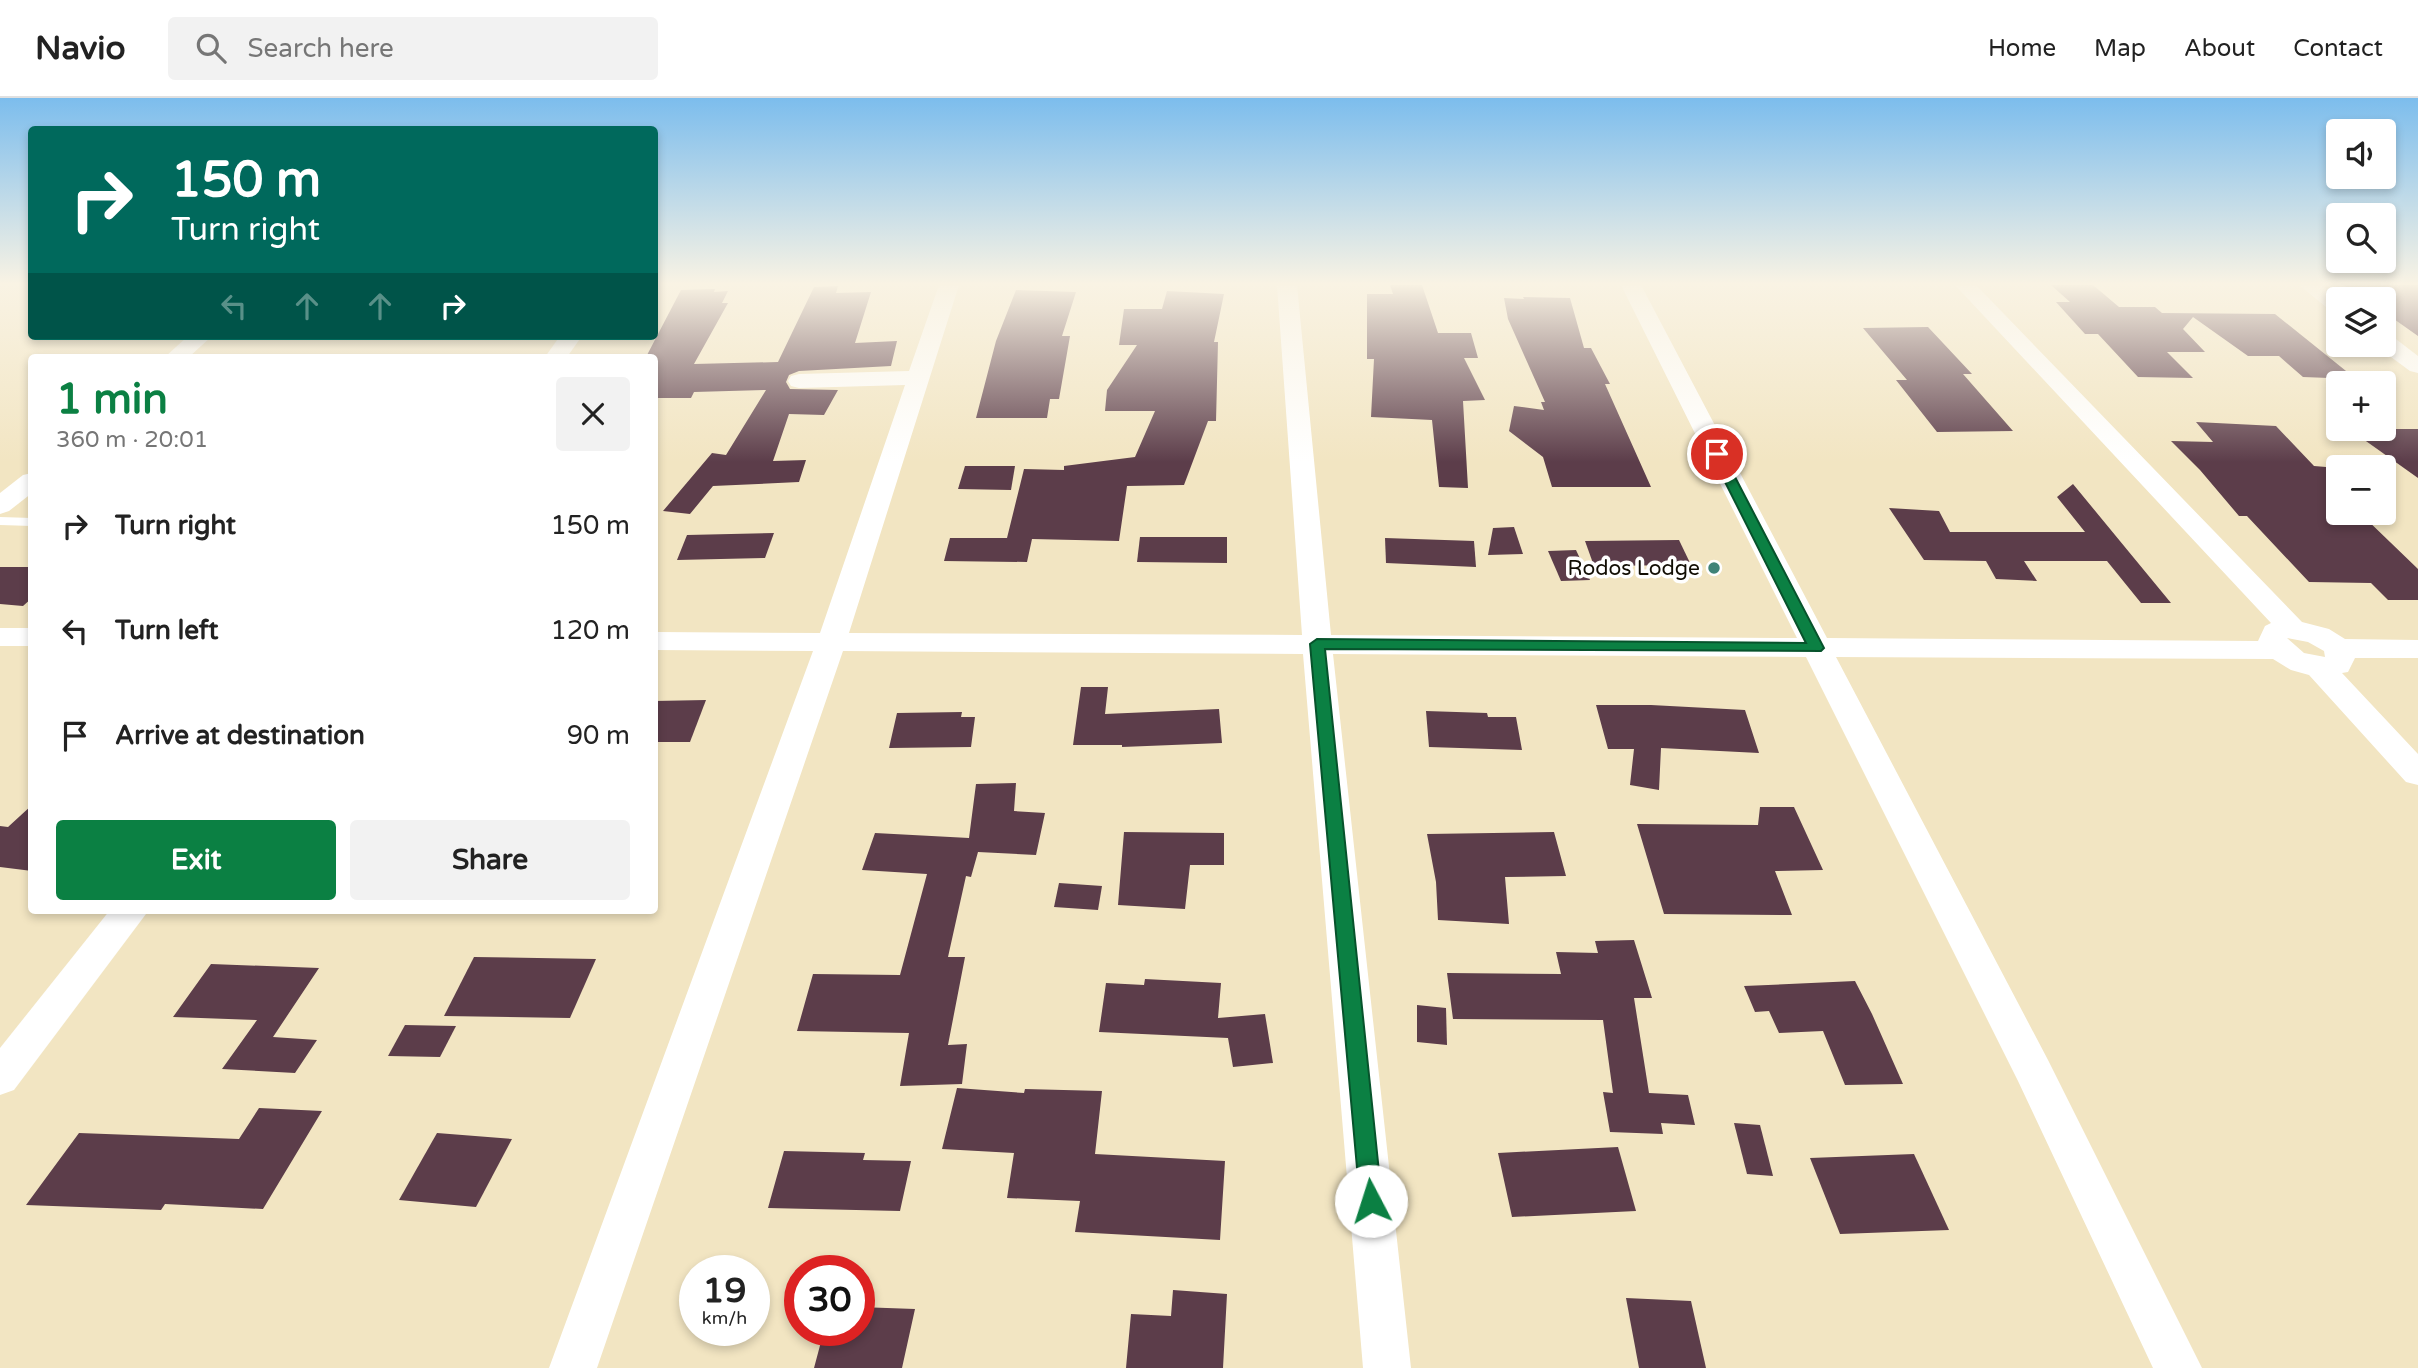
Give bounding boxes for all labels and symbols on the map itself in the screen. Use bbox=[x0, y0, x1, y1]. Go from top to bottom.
pin bbox=[1687, 424, 1747, 484]
place label: Rodos Lodge bbox=[1567, 556, 1700, 581]
marker: Rodos Lodge bbox=[1706, 560, 1722, 576]
position arrow bbox=[1334, 1164, 1408, 1238]
speed limit sign: 30 bbox=[784, 1255, 875, 1346]

